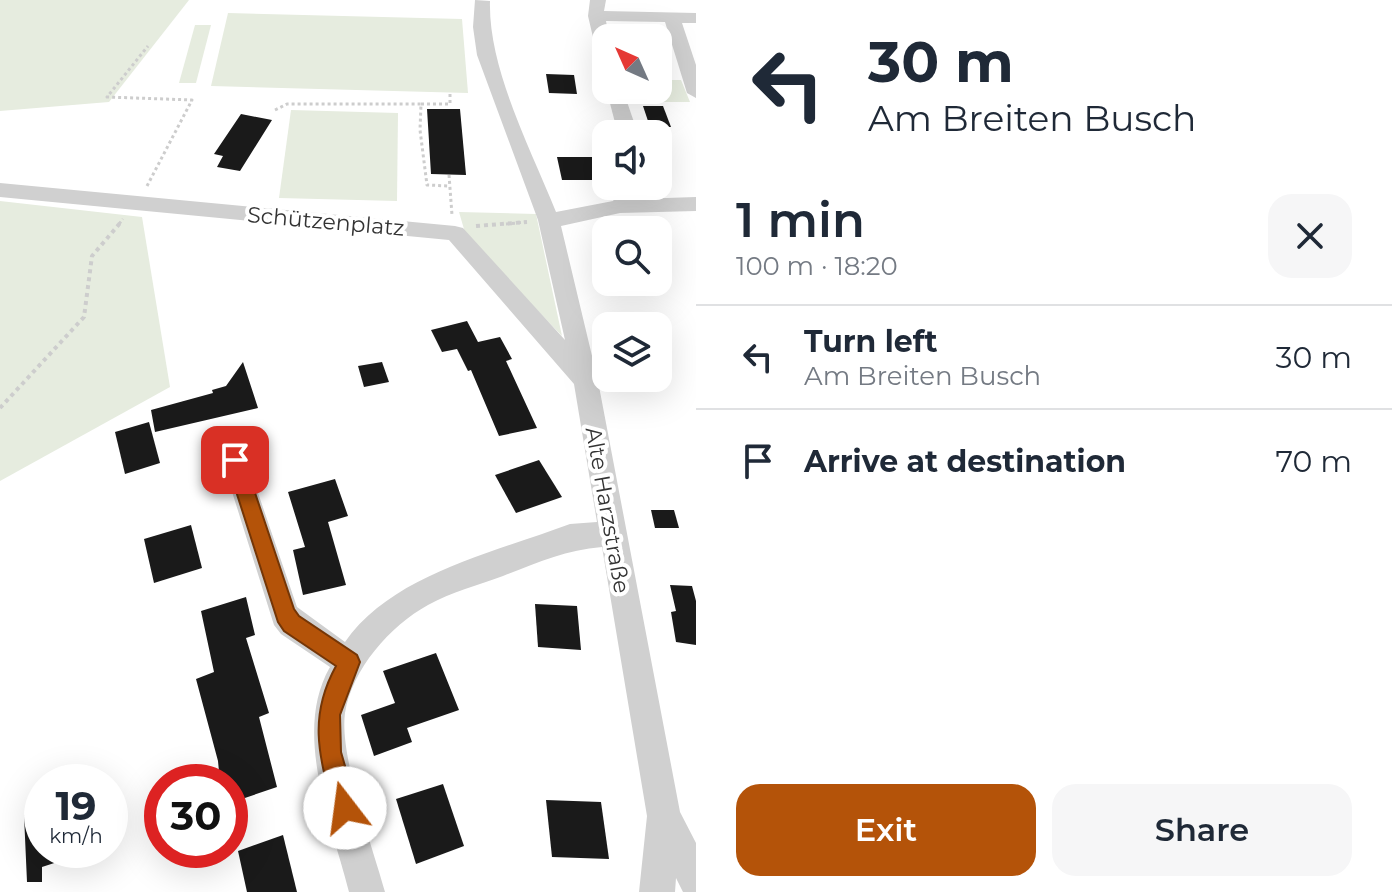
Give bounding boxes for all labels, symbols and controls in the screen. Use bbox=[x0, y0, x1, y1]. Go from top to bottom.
north arrow bbox=[592, 24, 672, 104]
map controls bbox=[592, 24, 672, 392]
text: 30 m bbox=[868, 28, 1014, 96]
icon: left bbox=[736, 32, 840, 136]
text: Am Breiten Busch bbox=[868, 96, 1196, 140]
button: sound bbox=[592, 120, 672, 200]
text: 1 min bbox=[736, 191, 865, 249]
button: close bbox=[1268, 194, 1352, 278]
street label: Schützenplatz bbox=[246, 201, 406, 242]
button: search bbox=[592, 216, 672, 296]
text: 100 m · 18:20 bbox=[736, 250, 898, 282]
button: layers bbox=[592, 312, 672, 392]
text: Turn left bbox=[804, 323, 937, 360]
icon: left bbox=[736, 335, 780, 379]
text: 30 m bbox=[1276, 339, 1352, 376]
text: Am Breiten Busch bbox=[804, 360, 1041, 392]
street label: Alte Harzstraße bbox=[580, 425, 635, 595]
pin bbox=[201, 426, 269, 494]
icon: arrive bbox=[213, 438, 257, 482]
icon: arrive bbox=[736, 439, 780, 483]
text: Arrive at destination bbox=[804, 443, 1126, 480]
text: 70 m bbox=[1275, 443, 1352, 480]
speed limit sign: 30 bbox=[144, 764, 248, 868]
position arrow bbox=[303, 766, 387, 850]
text: 19 bbox=[55, 781, 97, 830]
button: Exit bbox=[736, 784, 1036, 876]
button: Share bbox=[1052, 784, 1352, 876]
text: km/h bbox=[49, 824, 103, 848]

